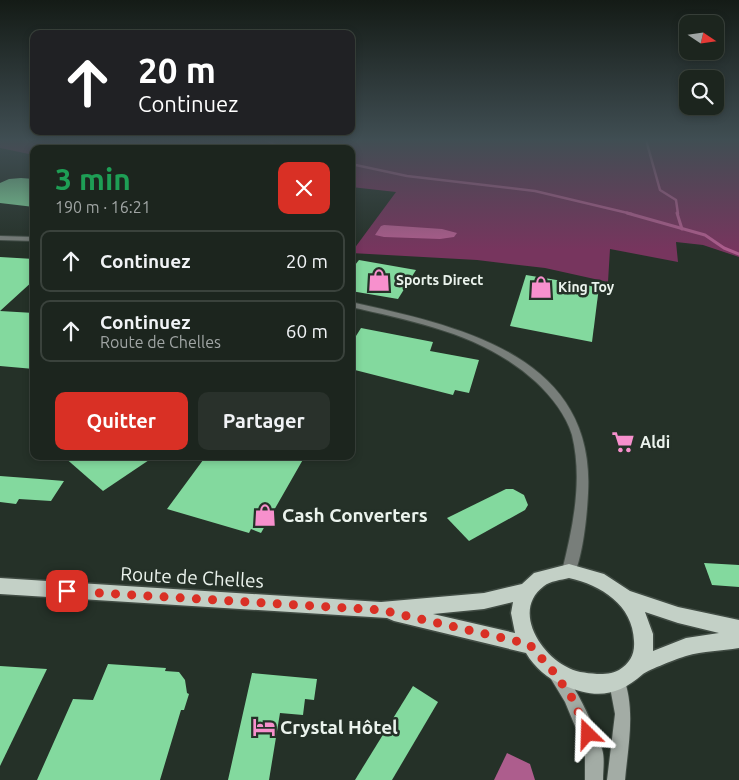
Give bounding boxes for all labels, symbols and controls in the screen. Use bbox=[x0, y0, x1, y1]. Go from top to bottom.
north arrow bbox=[679, 15, 724, 60]
map controls bbox=[679, 15, 724, 115]
icon: ahead bbox=[55, 50, 120, 115]
text: 20 m bbox=[138, 50, 216, 90]
button: search bbox=[679, 70, 724, 115]
text: Continuez bbox=[138, 91, 238, 116]
text: 3 min bbox=[55, 162, 131, 196]
button: close bbox=[278, 162, 330, 214]
text: 190 m · 16:21 bbox=[55, 198, 151, 216]
icon: ahead bbox=[57, 247, 85, 275]
text: Continuez bbox=[100, 250, 190, 272]
text: 20 m bbox=[286, 250, 328, 272]
shop icon: Sports Direct bbox=[366, 267, 392, 293]
place label: Sports Direct bbox=[396, 272, 483, 288]
shop icon: King Toy bbox=[528, 274, 554, 300]
place label: King Toy bbox=[558, 279, 615, 295]
text: Continuez bbox=[100, 311, 190, 333]
icon: ahead bbox=[57, 317, 85, 345]
text: 60 m bbox=[286, 320, 328, 342]
text: Route de Chelles bbox=[100, 333, 221, 351]
button: Quitter bbox=[55, 392, 188, 450]
button: Partager bbox=[198, 392, 330, 450]
supermarket icon: Aldi bbox=[610, 429, 636, 455]
place label: Aldi bbox=[640, 433, 670, 451]
shop icon: Cash Converters bbox=[252, 502, 278, 528]
place label: Cash Converters bbox=[282, 504, 428, 526]
street label: Route de Chelles bbox=[120, 562, 264, 592]
pin bbox=[46, 570, 88, 612]
icon: arrive bbox=[53, 577, 81, 605]
position arrow bbox=[561, 707, 613, 759]
hotel icon: Crystal Hôtel bbox=[251, 714, 277, 740]
place label: Crystal Hôtel bbox=[280, 716, 398, 738]

